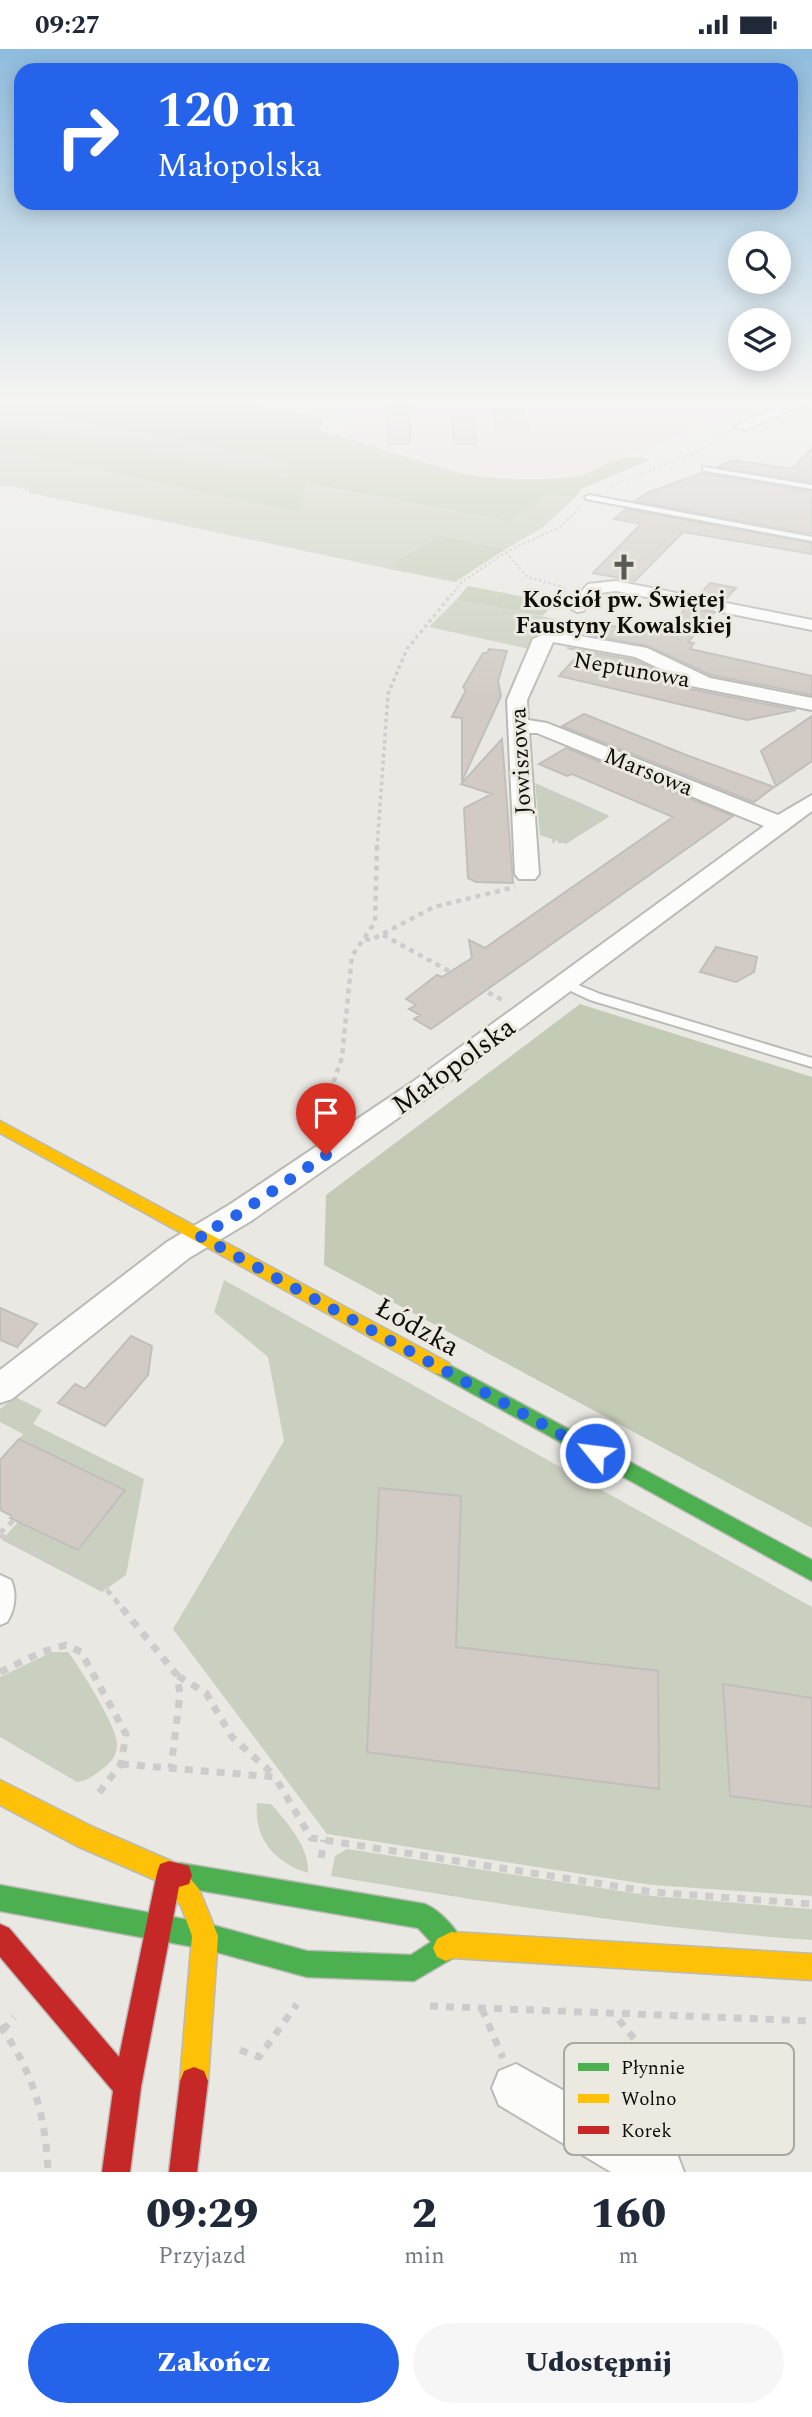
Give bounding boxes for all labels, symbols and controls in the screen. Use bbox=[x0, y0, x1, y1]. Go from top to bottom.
text: 09:27 bbox=[35, 5, 100, 45]
text: 120 m bbox=[157, 74, 296, 149]
icon: right bbox=[42, 91, 133, 182]
text: Małopolska bbox=[157, 142, 322, 191]
map controls bbox=[728, 231, 791, 371]
button: search bbox=[728, 231, 791, 294]
button: layers bbox=[728, 308, 791, 371]
church icon: Kościół pw. Świętej Faustyny Kowalskiej bbox=[609, 552, 639, 582]
place label: Kościół pw. Świętej Faustyny Kowalskiej bbox=[516, 583, 732, 644]
street label: Neptunowa bbox=[571, 643, 693, 698]
street label: Jowiszowa bbox=[501, 707, 542, 815]
street label: Marsowa bbox=[599, 739, 698, 806]
street label: Małopolska bbox=[383, 1006, 525, 1126]
pin bbox=[296, 1083, 356, 1155]
icon: arrive bbox=[307, 1094, 345, 1132]
street label: Łódzka bbox=[367, 1287, 468, 1368]
position arrow bbox=[558, 1416, 632, 1490]
legend bbox=[564, 2043, 794, 2155]
text: Płynnie bbox=[621, 2054, 685, 2083]
text: Wolno bbox=[621, 2085, 676, 2114]
text: Korek bbox=[621, 2117, 672, 2146]
text: 09:29 bbox=[146, 2183, 258, 2246]
text: 2 bbox=[412, 2183, 437, 2246]
text: 160 bbox=[590, 2183, 666, 2246]
text: Przyjazd bbox=[158, 2239, 246, 2274]
text: min bbox=[404, 2239, 445, 2274]
text: m bbox=[618, 2239, 638, 2274]
button: Zakończ bbox=[28, 2323, 399, 2403]
button: Udostępnij bbox=[413, 2323, 784, 2403]

